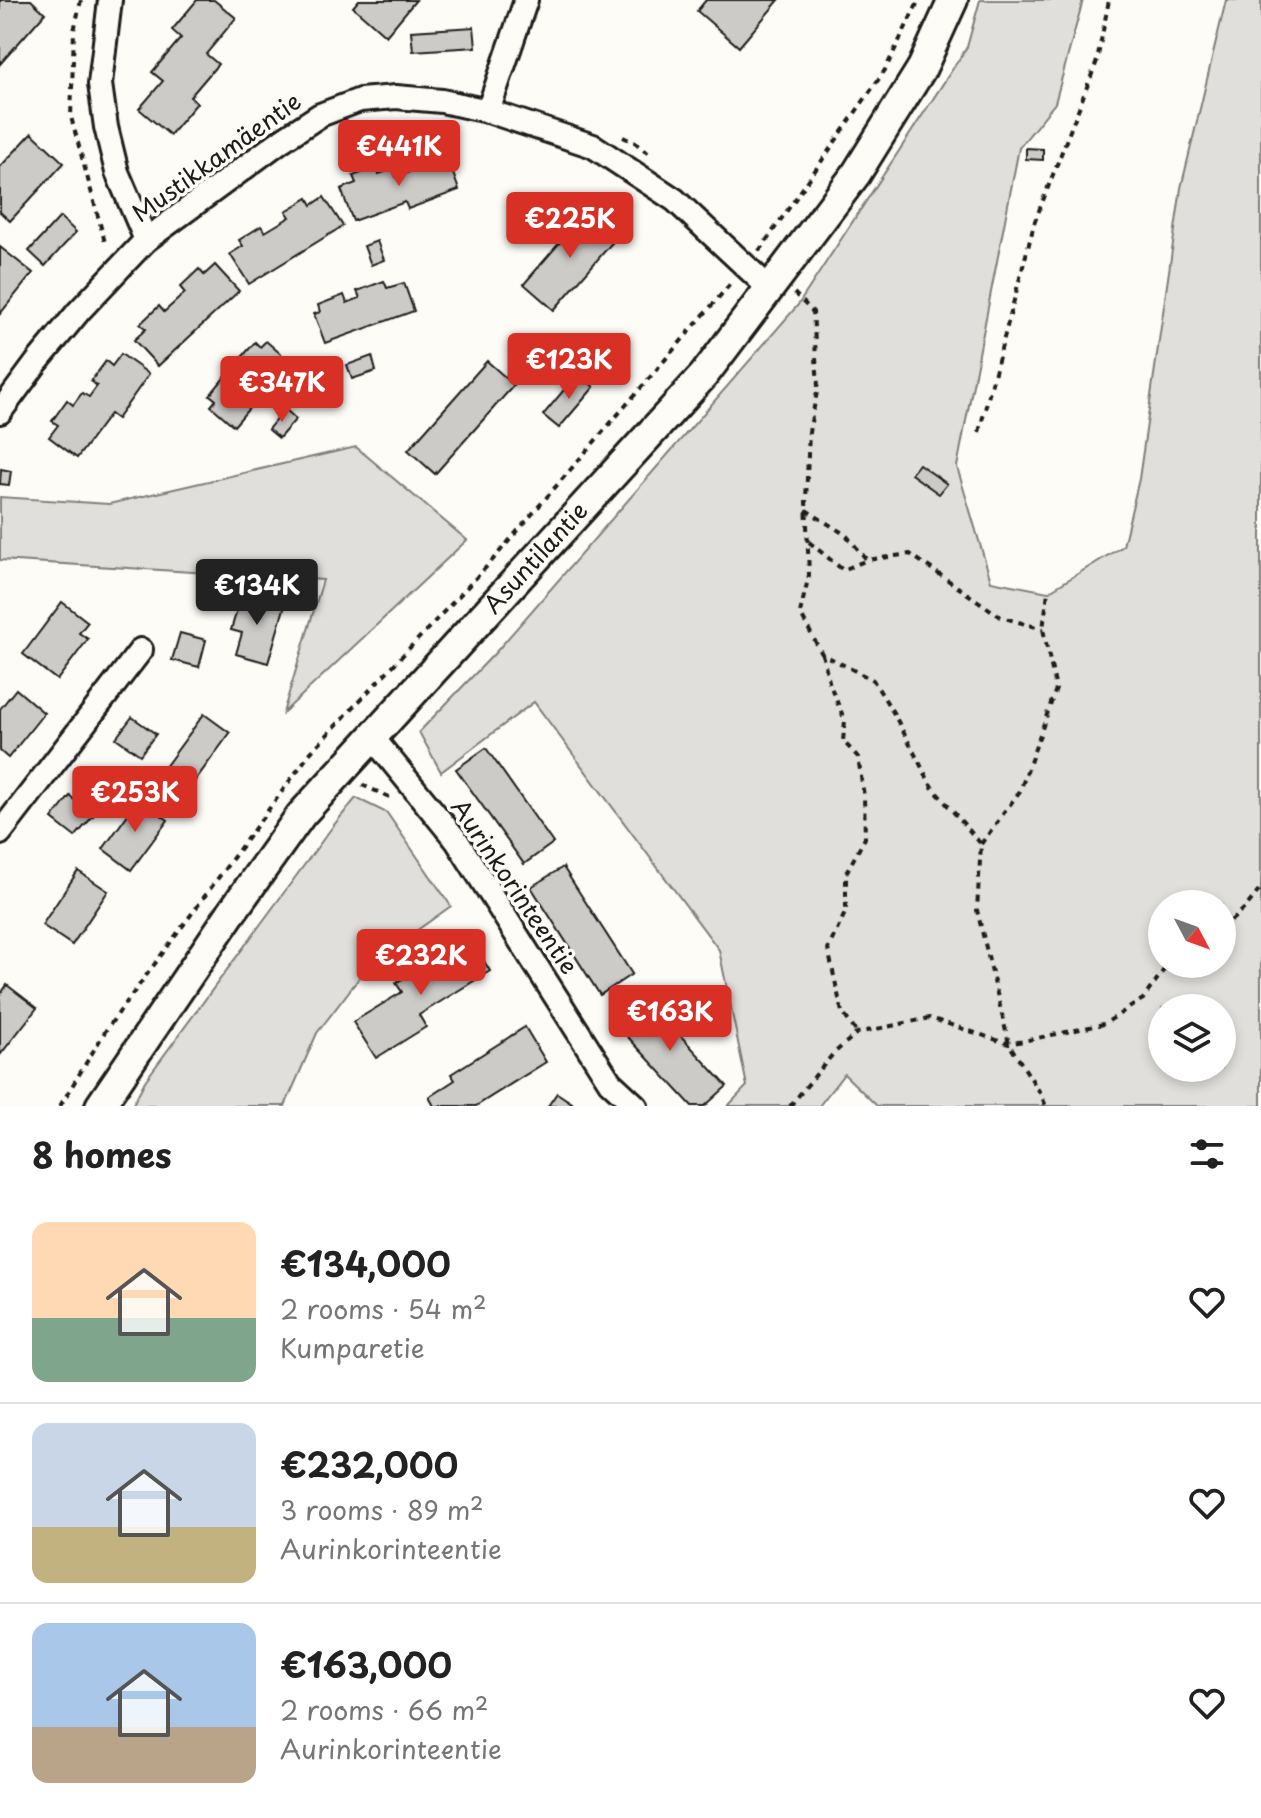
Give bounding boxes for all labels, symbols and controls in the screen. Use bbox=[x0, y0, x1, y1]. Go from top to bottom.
street label: Mustikkamäentie bbox=[124, 83, 308, 230]
pin: €441K bbox=[343, 120, 455, 188]
text: €441K bbox=[356, 126, 442, 165]
pin: €225K bbox=[514, 192, 626, 260]
text: €225K bbox=[524, 198, 616, 237]
pin: €123K bbox=[513, 333, 625, 401]
text: €123K bbox=[526, 339, 612, 378]
pin: €347K bbox=[226, 356, 338, 424]
text: €347K bbox=[238, 362, 326, 401]
street label: Asuntilantie bbox=[474, 493, 595, 621]
pin: €134K bbox=[201, 559, 313, 627]
text: €134K bbox=[214, 565, 300, 604]
pin: €253K bbox=[79, 766, 191, 834]
text: €253K bbox=[90, 772, 180, 811]
street label: Aurinkorinteentie bbox=[443, 791, 588, 981]
north arrow bbox=[1148, 890, 1236, 978]
map controls bbox=[1148, 890, 1236, 1082]
pin: €232K bbox=[365, 929, 477, 997]
text: €232K bbox=[375, 935, 467, 974]
pin: €163K bbox=[614, 985, 726, 1053]
text: €163K bbox=[627, 991, 713, 1030]
button: layers bbox=[1148, 994, 1236, 1082]
text: 8 homes bbox=[32, 1128, 172, 1180]
icon: filters bbox=[1185, 1132, 1229, 1176]
text: €134,000 bbox=[280, 1237, 451, 1289]
icon: home bbox=[96, 1254, 192, 1350]
icon: heart bbox=[1185, 1280, 1229, 1324]
text: 2 rooms · 54 m² bbox=[280, 1289, 487, 1328]
text: Kumparetie bbox=[280, 1328, 424, 1367]
text: €232,000 bbox=[280, 1438, 458, 1490]
icon: home bbox=[96, 1455, 192, 1551]
icon: heart bbox=[1185, 1481, 1229, 1525]
text: 3 rooms · 89 m² bbox=[280, 1490, 484, 1529]
text: Aurinkorinteentie bbox=[280, 1529, 502, 1568]
text: €163,000 bbox=[280, 1638, 452, 1690]
icon: home bbox=[96, 1655, 192, 1751]
icon: heart bbox=[1185, 1681, 1229, 1725]
text: 2 rooms · 66 m² bbox=[280, 1690, 489, 1729]
text: Aurinkorinteentie bbox=[280, 1729, 502, 1768]

